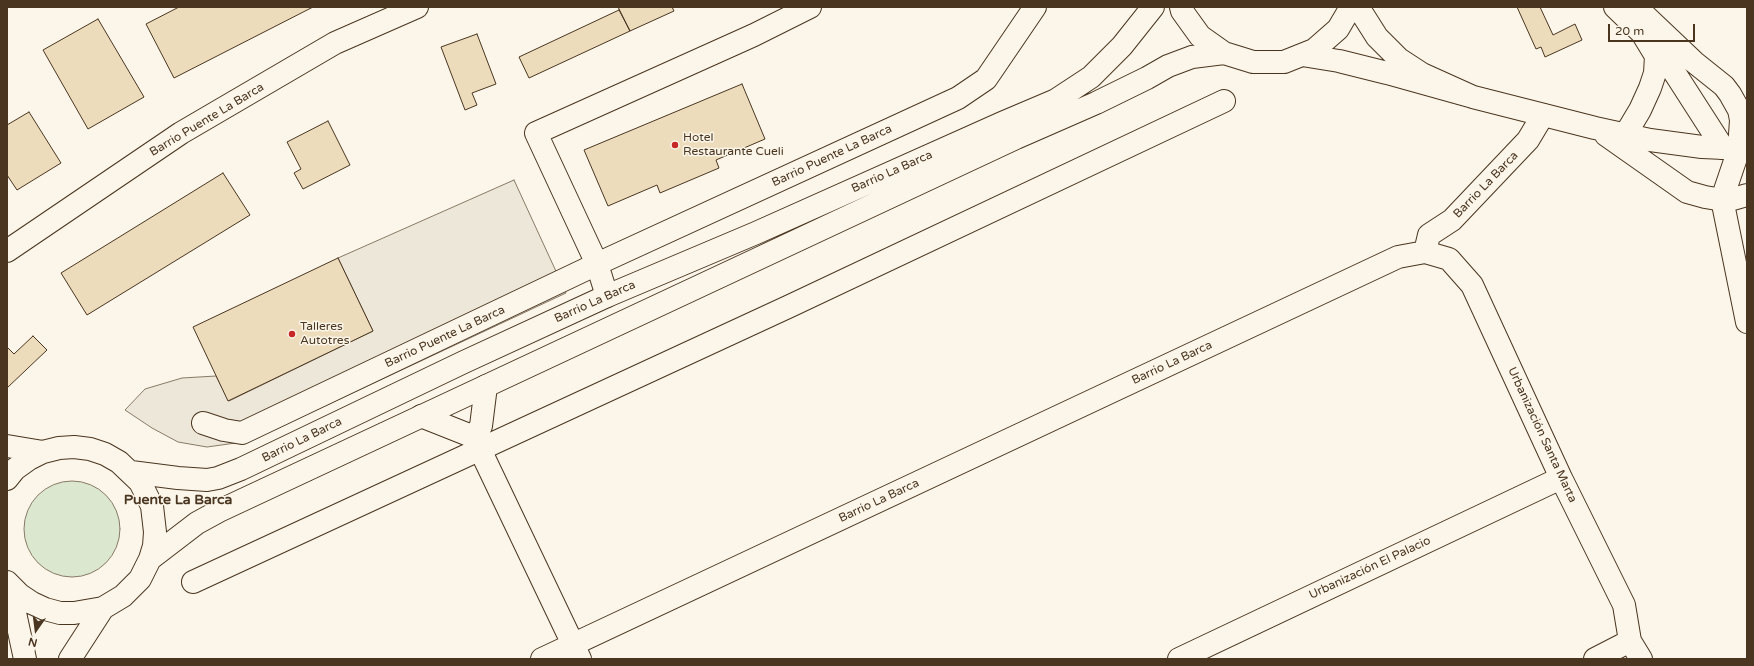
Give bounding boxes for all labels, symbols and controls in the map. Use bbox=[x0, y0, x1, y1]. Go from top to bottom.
scale bar bbox=[1610, 16, 1697, 42]
text: 20 m bbox=[1615, 24, 1644, 38]
street label: Barrio Puente La Barca bbox=[147, 80, 267, 160]
street label: Barrio Puente La Barca bbox=[770, 122, 894, 190]
place label: Hotel Restaurante Cueli bbox=[683, 131, 784, 159]
marker: Hotel Restaurante Cueli bbox=[670, 140, 680, 150]
street label: Barrio La Barca bbox=[849, 148, 935, 196]
street label: Barrio La Barca bbox=[1451, 149, 1521, 221]
street label: Barrio La Barca bbox=[552, 278, 638, 326]
street label: Barrio Puente La Barca bbox=[383, 303, 507, 371]
place label: Talleres Autotres bbox=[300, 320, 349, 348]
marker: Talleres Autotres bbox=[287, 329, 297, 339]
street label: Barrio La Barca bbox=[1130, 338, 1214, 388]
street label: Urbanización Santa Marta bbox=[1504, 365, 1580, 505]
street label: Barrio La Barca bbox=[260, 414, 344, 466]
street label: Barrio La Barca bbox=[837, 476, 921, 526]
district label: Puente La Barca bbox=[124, 492, 232, 508]
street label: Urbanización El Palacio bbox=[1307, 533, 1433, 603]
north arrow bbox=[16, 610, 56, 650]
text: N bbox=[27, 635, 39, 650]

